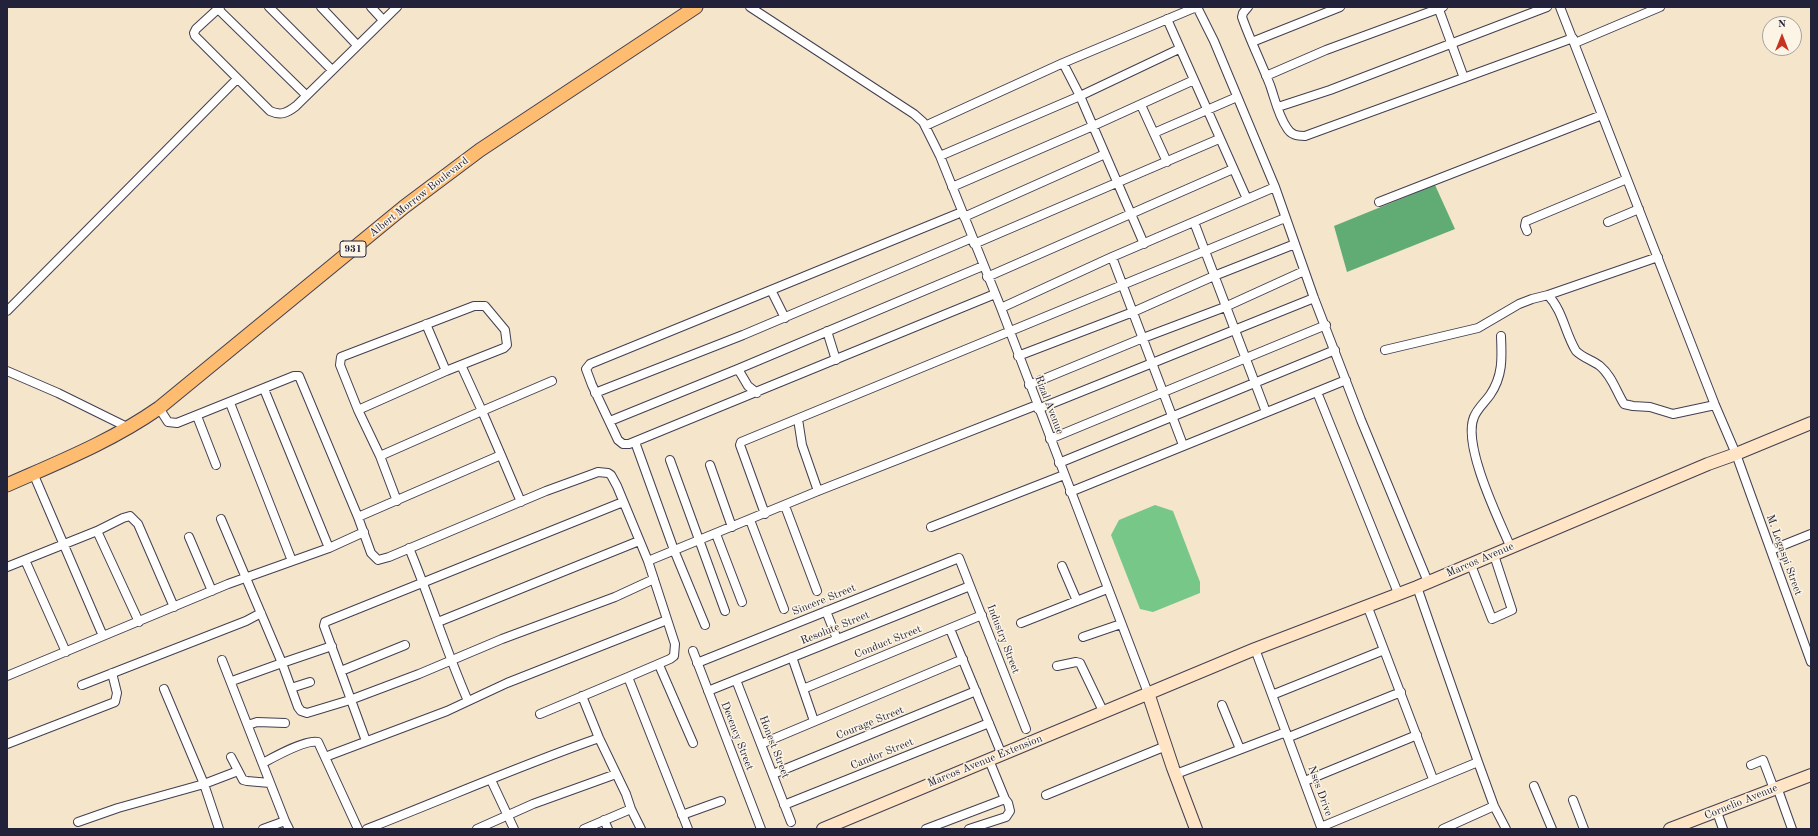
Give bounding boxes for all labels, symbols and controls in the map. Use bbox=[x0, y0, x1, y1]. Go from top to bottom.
north arrow bbox=[1762, 16, 1802, 56]
text: N bbox=[1778, 19, 1786, 30]
street label: Albert Morrow Boulevard bbox=[367, 154, 471, 240]
road number: 931 bbox=[340, 241, 366, 257]
street label: Rizal Avenue bbox=[1032, 374, 1066, 436]
street label: M. Legaspi Street bbox=[1763, 513, 1805, 597]
street label: Marcos Avenue bbox=[1444, 540, 1516, 580]
street label: Sincere Street bbox=[790, 581, 858, 619]
street label: Industry Street bbox=[984, 603, 1022, 675]
street label: Resolute Street bbox=[799, 608, 871, 648]
street label: Conduct Street bbox=[852, 623, 924, 661]
street label: Decency Street bbox=[718, 700, 756, 772]
street label: Courage Street bbox=[834, 703, 906, 743]
street label: Honest Street bbox=[756, 714, 792, 780]
street label: Marcos Avenue Extension bbox=[926, 732, 1044, 790]
street label: Candor Street bbox=[849, 735, 915, 773]
street label: Nses Drive bbox=[1305, 764, 1335, 818]
street label: Cornelio Avenue bbox=[1702, 781, 1780, 823]

